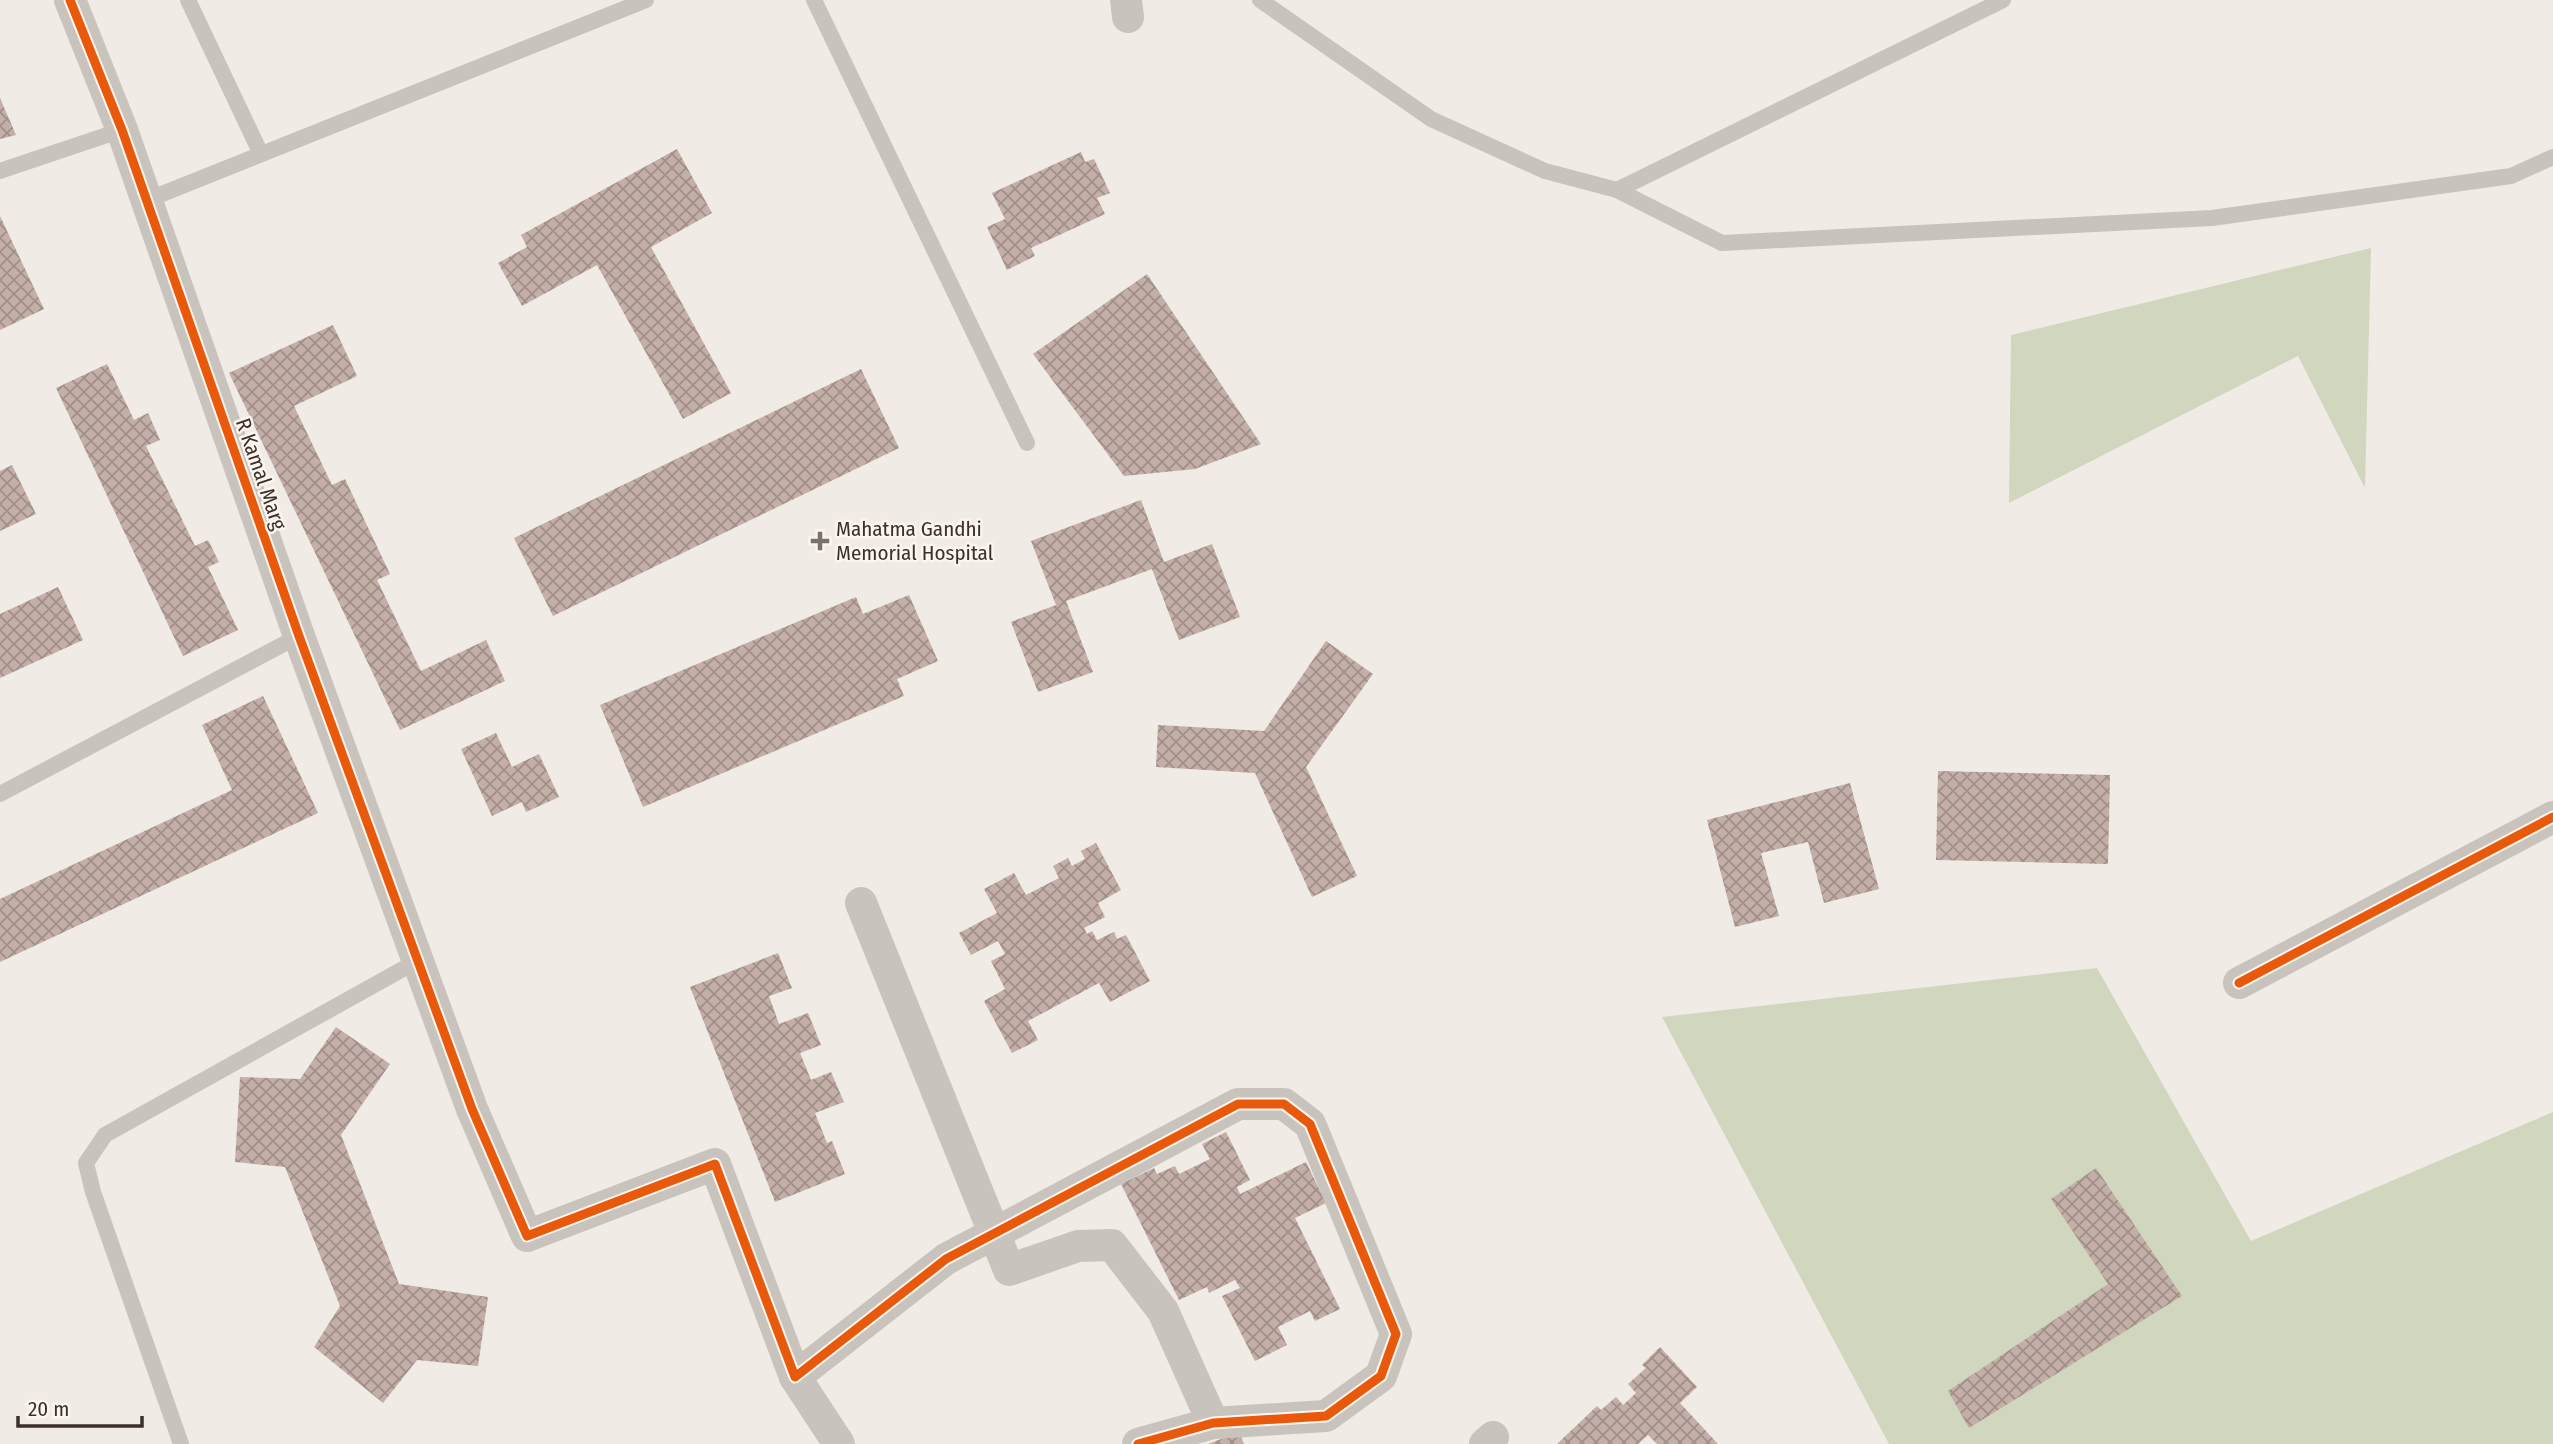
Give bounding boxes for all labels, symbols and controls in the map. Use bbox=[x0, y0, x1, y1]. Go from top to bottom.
street label: R Kamal Marg bbox=[230, 415, 292, 533]
place label: Mahatma Gandhi Memorial Hospital bbox=[836, 516, 994, 566]
marker: Mahatma Gandhi Memorial Hospital bbox=[810, 531, 830, 551]
scale bar bbox=[18, 1384, 142, 1428]
text: 20 m bbox=[28, 1396, 69, 1422]

